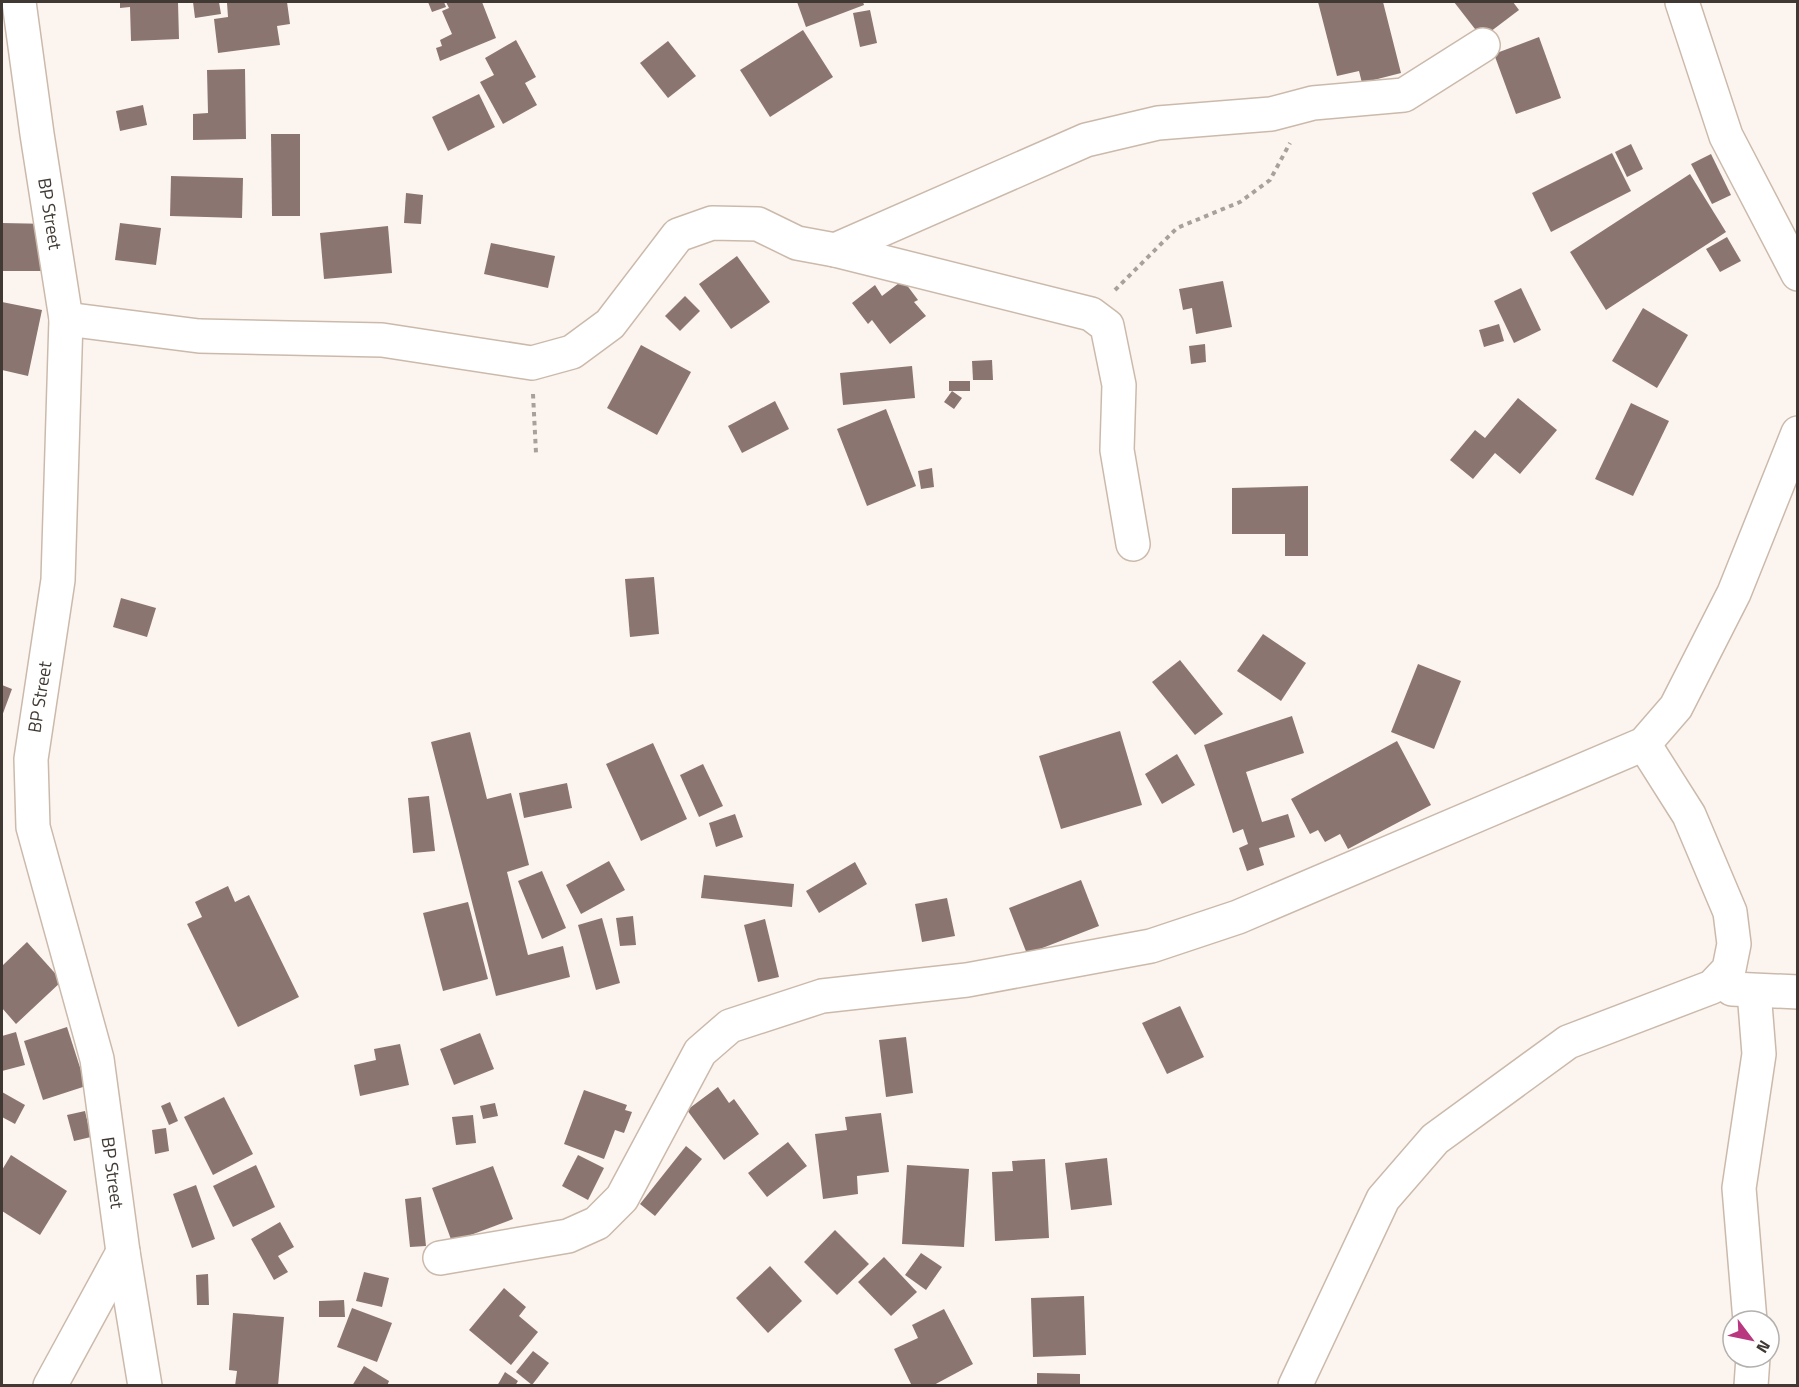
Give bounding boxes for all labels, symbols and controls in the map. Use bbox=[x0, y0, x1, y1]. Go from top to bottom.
street label: BP Street bbox=[31, 176, 69, 252]
street label: BP Street bbox=[21, 659, 59, 735]
street label: BP Street bbox=[95, 1135, 131, 1211]
north arrow bbox=[1721, 1309, 1781, 1369]
text: N bbox=[1751, 1336, 1777, 1358]

